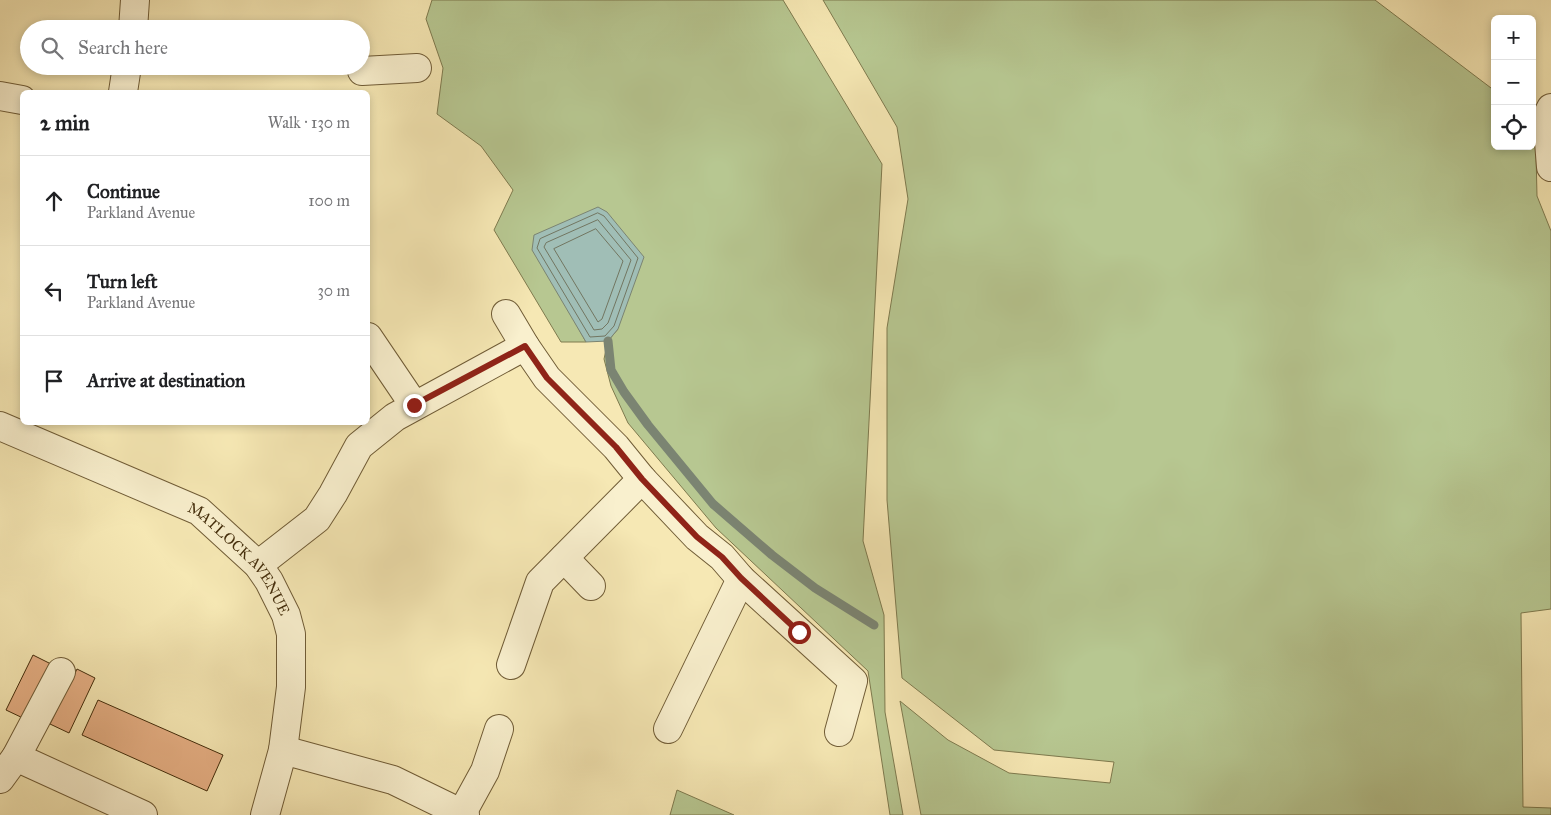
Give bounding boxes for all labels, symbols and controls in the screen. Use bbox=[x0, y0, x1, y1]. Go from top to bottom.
map controls bbox=[1491, 15, 1536, 150]
button: + bbox=[1491, 15, 1536, 60]
search box bbox=[20, 20, 370, 75]
icon: search bbox=[38, 34, 66, 62]
text: Search here bbox=[78, 36, 168, 59]
button: − bbox=[1491, 60, 1536, 105]
button: locate bbox=[1491, 105, 1536, 150]
text: 2 min bbox=[40, 110, 90, 136]
text: Walk · 130 m bbox=[268, 113, 350, 132]
text: Continue bbox=[87, 180, 160, 203]
icon: ahead bbox=[40, 187, 68, 215]
text: 100 m bbox=[308, 191, 350, 210]
text: Parkland Avenue bbox=[87, 203, 195, 222]
text: Turn left bbox=[87, 270, 157, 293]
icon: left bbox=[40, 277, 68, 305]
text: 30 m bbox=[317, 281, 350, 300]
text: Parkland Avenue bbox=[87, 293, 195, 312]
icon: arrive bbox=[40, 367, 68, 395]
text: Arrive at destination bbox=[87, 369, 245, 392]
route end bbox=[403, 394, 426, 417]
street label: MATLOCK AVENUE bbox=[185, 498, 294, 618]
route start bbox=[788, 621, 811, 644]

